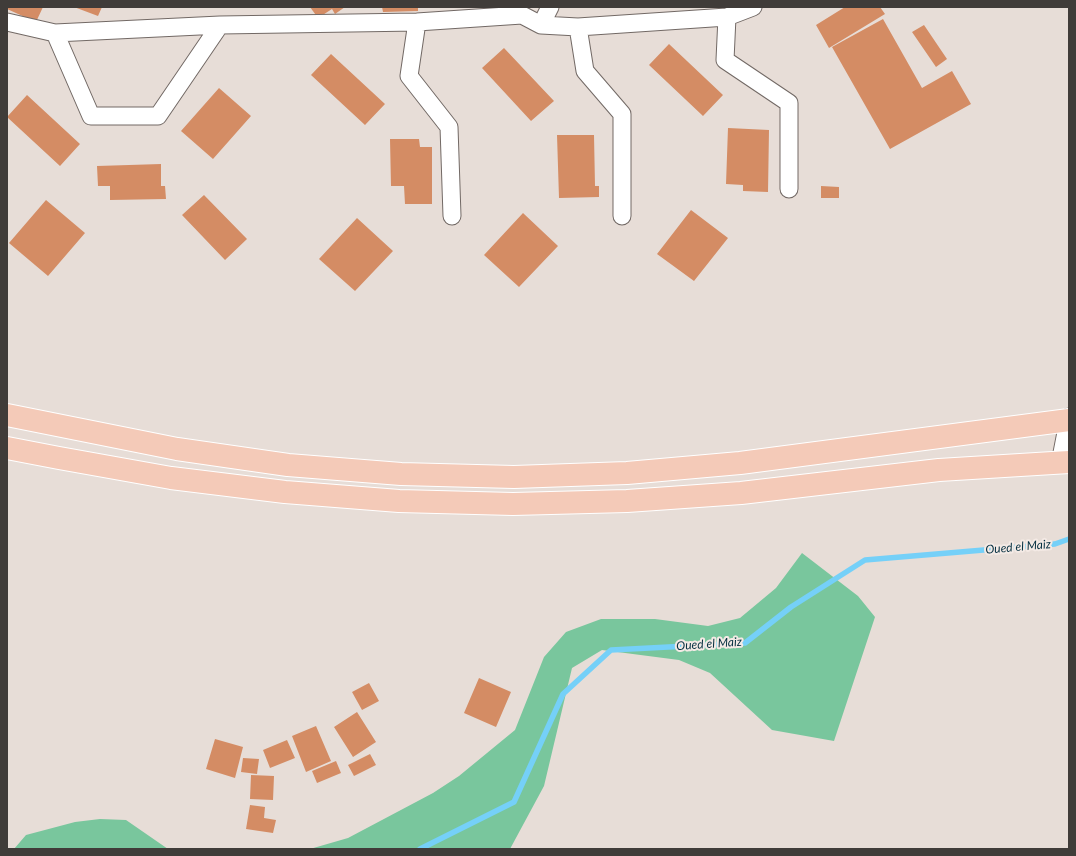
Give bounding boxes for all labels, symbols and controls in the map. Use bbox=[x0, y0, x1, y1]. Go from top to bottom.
water label: Oued el Maiz bbox=[985, 537, 1051, 557]
water label: Oued el Maiz bbox=[676, 635, 742, 653]

